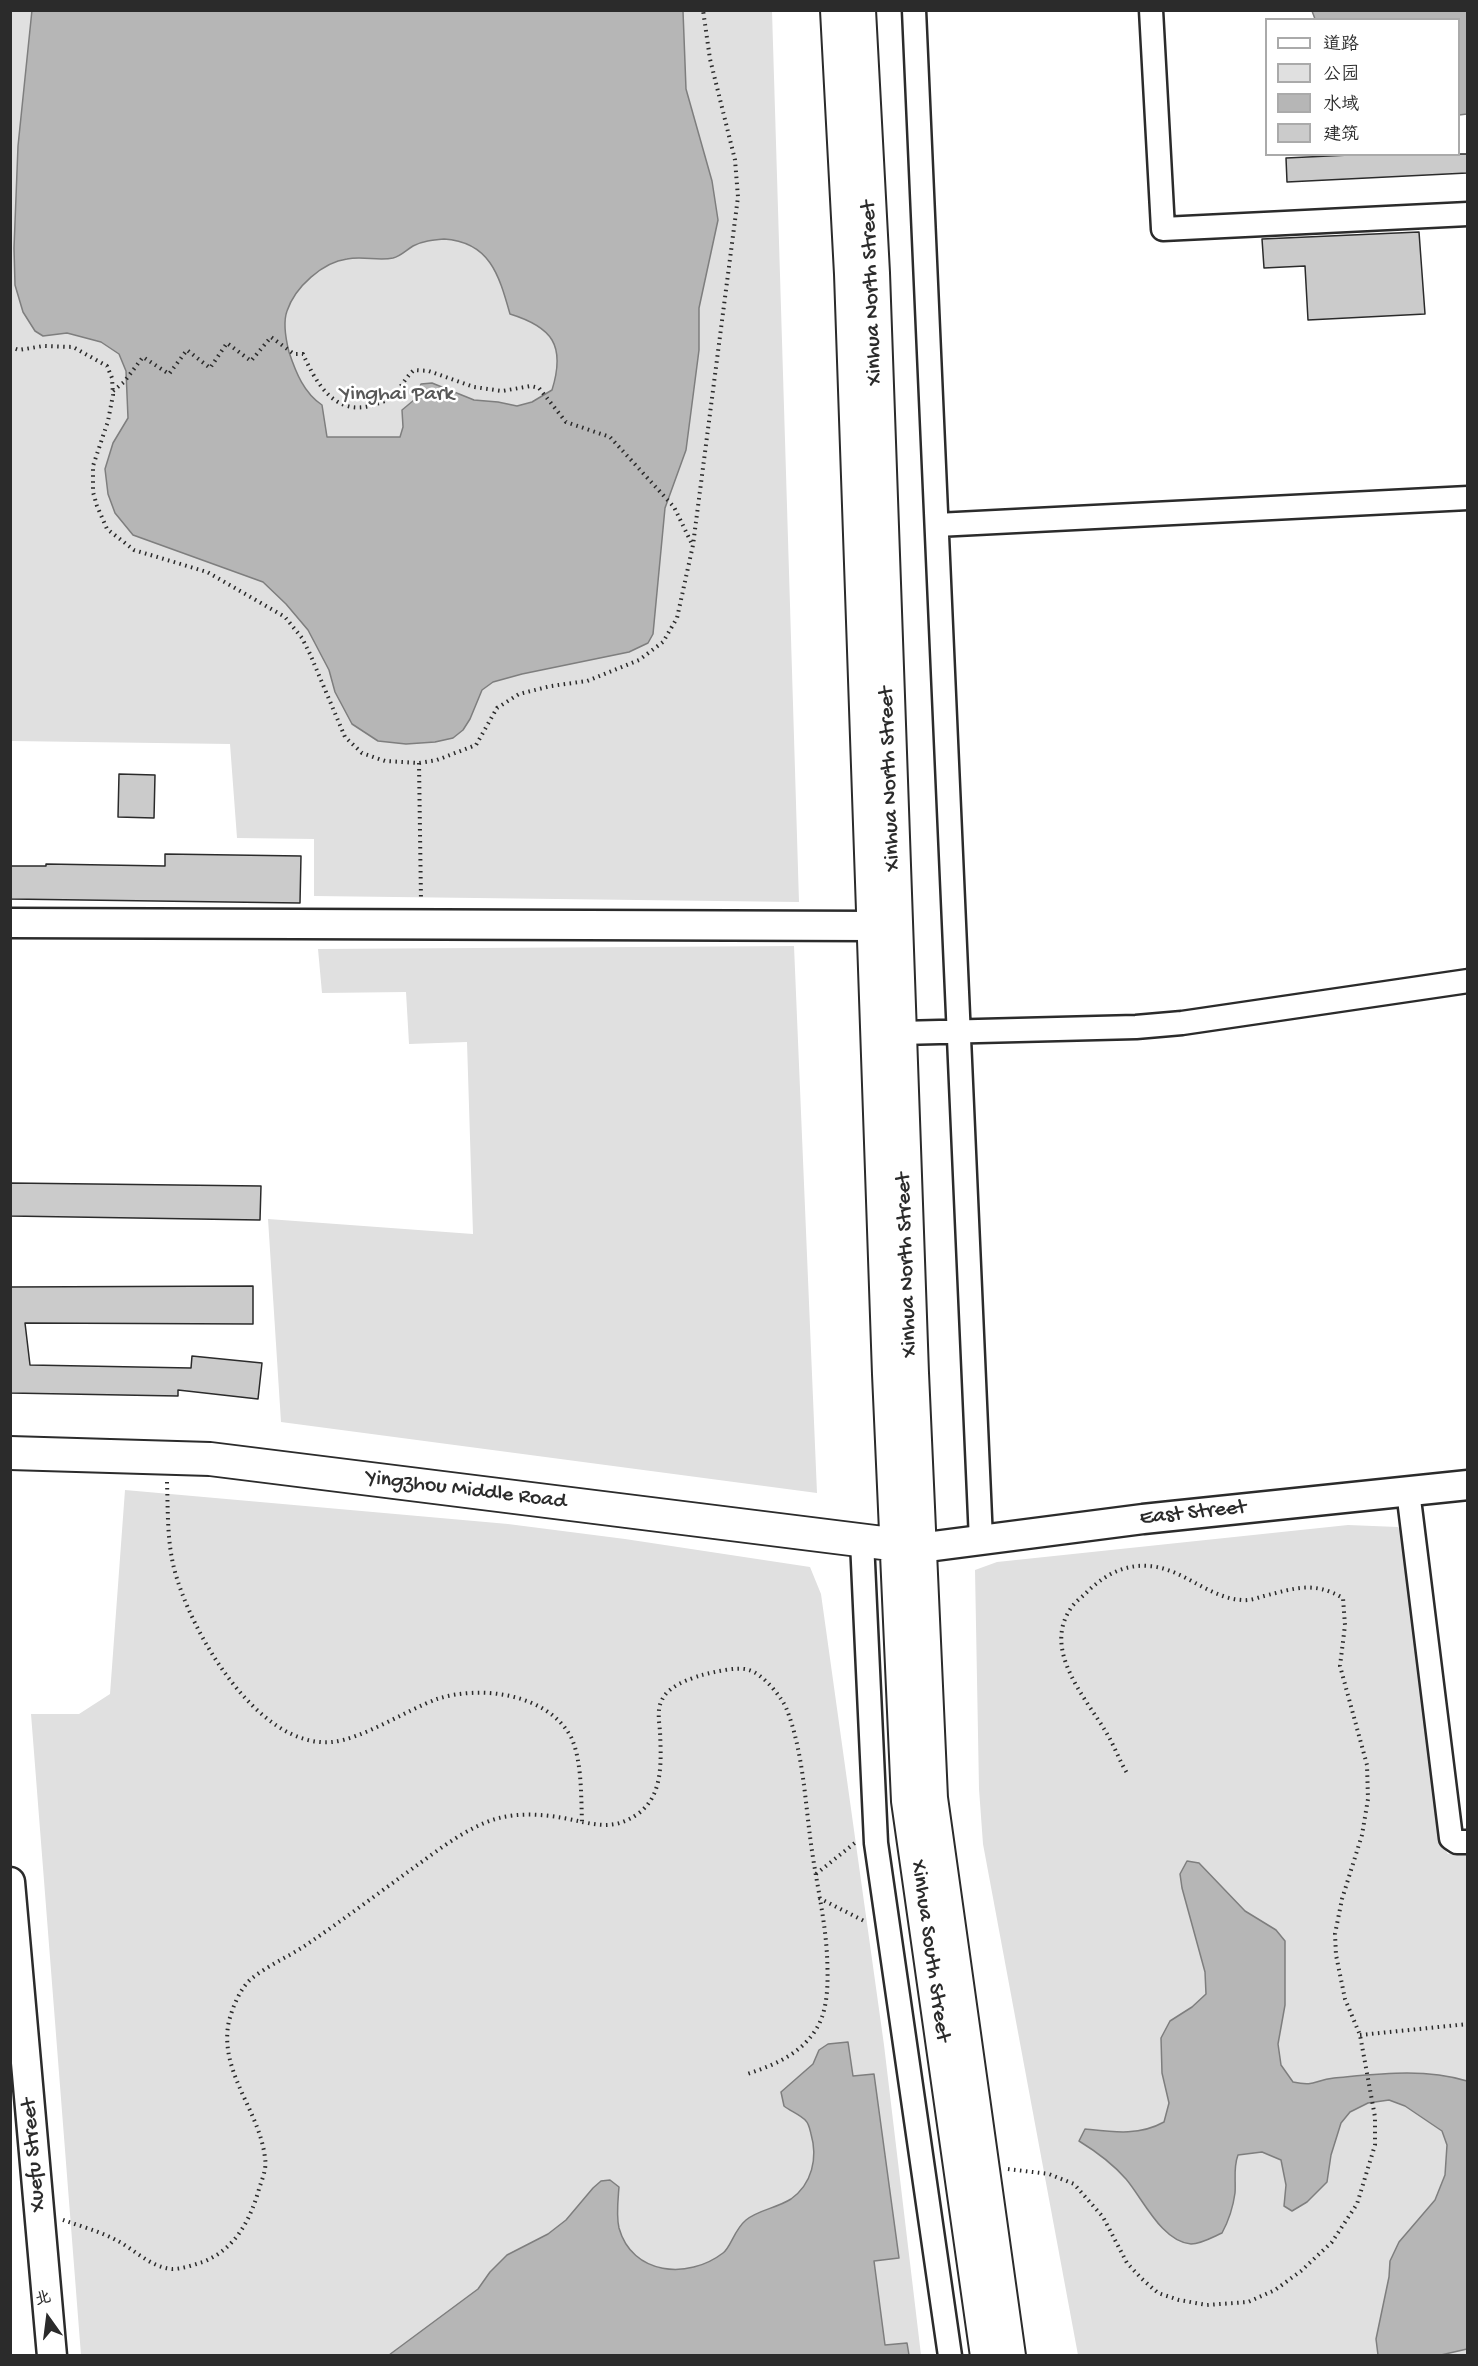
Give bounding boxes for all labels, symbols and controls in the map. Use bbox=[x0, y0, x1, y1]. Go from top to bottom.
legend bbox=[1265, 18, 1460, 156]
text: 道路 bbox=[1323, 35, 1359, 56]
text: 公园 bbox=[1323, 65, 1359, 86]
text: 水域 bbox=[1323, 95, 1359, 116]
text: 建筑 bbox=[1323, 125, 1359, 146]
street label: Xinhua North Street bbox=[857, 200, 889, 386]
park label: Yinghai Park bbox=[340, 383, 454, 409]
street label: Xinhua North Street bbox=[875, 686, 907, 872]
street label: Xinhua North Street bbox=[892, 1172, 924, 1358]
street label: Yingzhou Middle Road bbox=[364, 1466, 568, 1516]
street label: East Street bbox=[1138, 1495, 1248, 1533]
street label: Xinhua South Street bbox=[903, 1859, 955, 2043]
street label: Xuefu Street bbox=[17, 2097, 53, 2213]
north arrow bbox=[18, 2288, 78, 2348]
text: 北 bbox=[33, 2289, 54, 2311]

